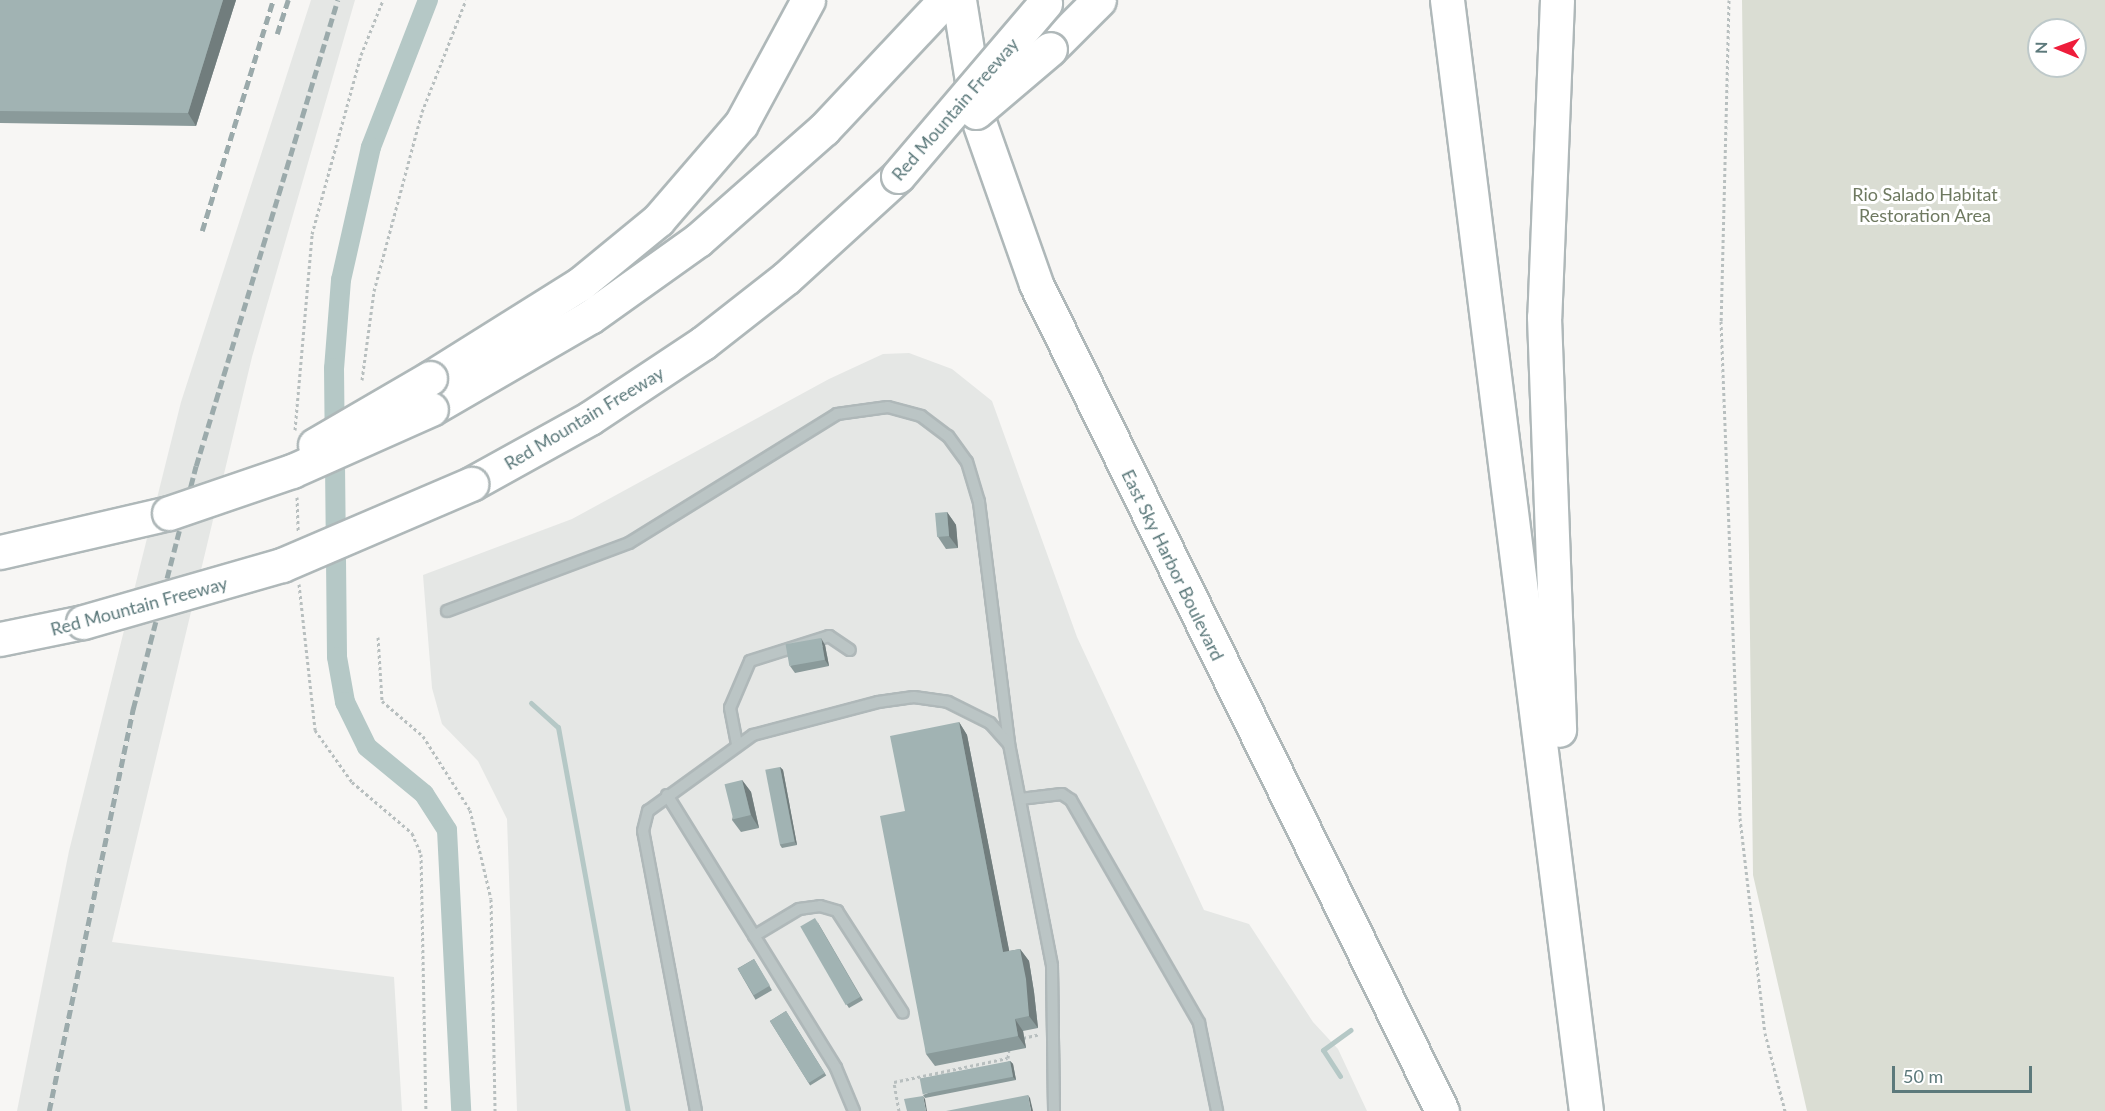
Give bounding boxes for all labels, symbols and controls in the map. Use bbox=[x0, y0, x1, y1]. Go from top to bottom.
north arrow bbox=[2027, 18, 2087, 78]
street label: Red Mountain Freeway bbox=[887, 33, 1023, 185]
text: N bbox=[2031, 41, 2050, 54]
park label: Rio Salado Habitat Restoration Area bbox=[1852, 184, 1998, 226]
street label: Red Mountain Freeway bbox=[500, 362, 668, 474]
street label: East Sky Harbor Boulevard bbox=[1117, 466, 1229, 664]
street label: Red Mountain Freeway bbox=[48, 572, 230, 640]
scale bar bbox=[1895, 1054, 2034, 1092]
text: 50 m bbox=[1903, 1065, 1943, 1087]

